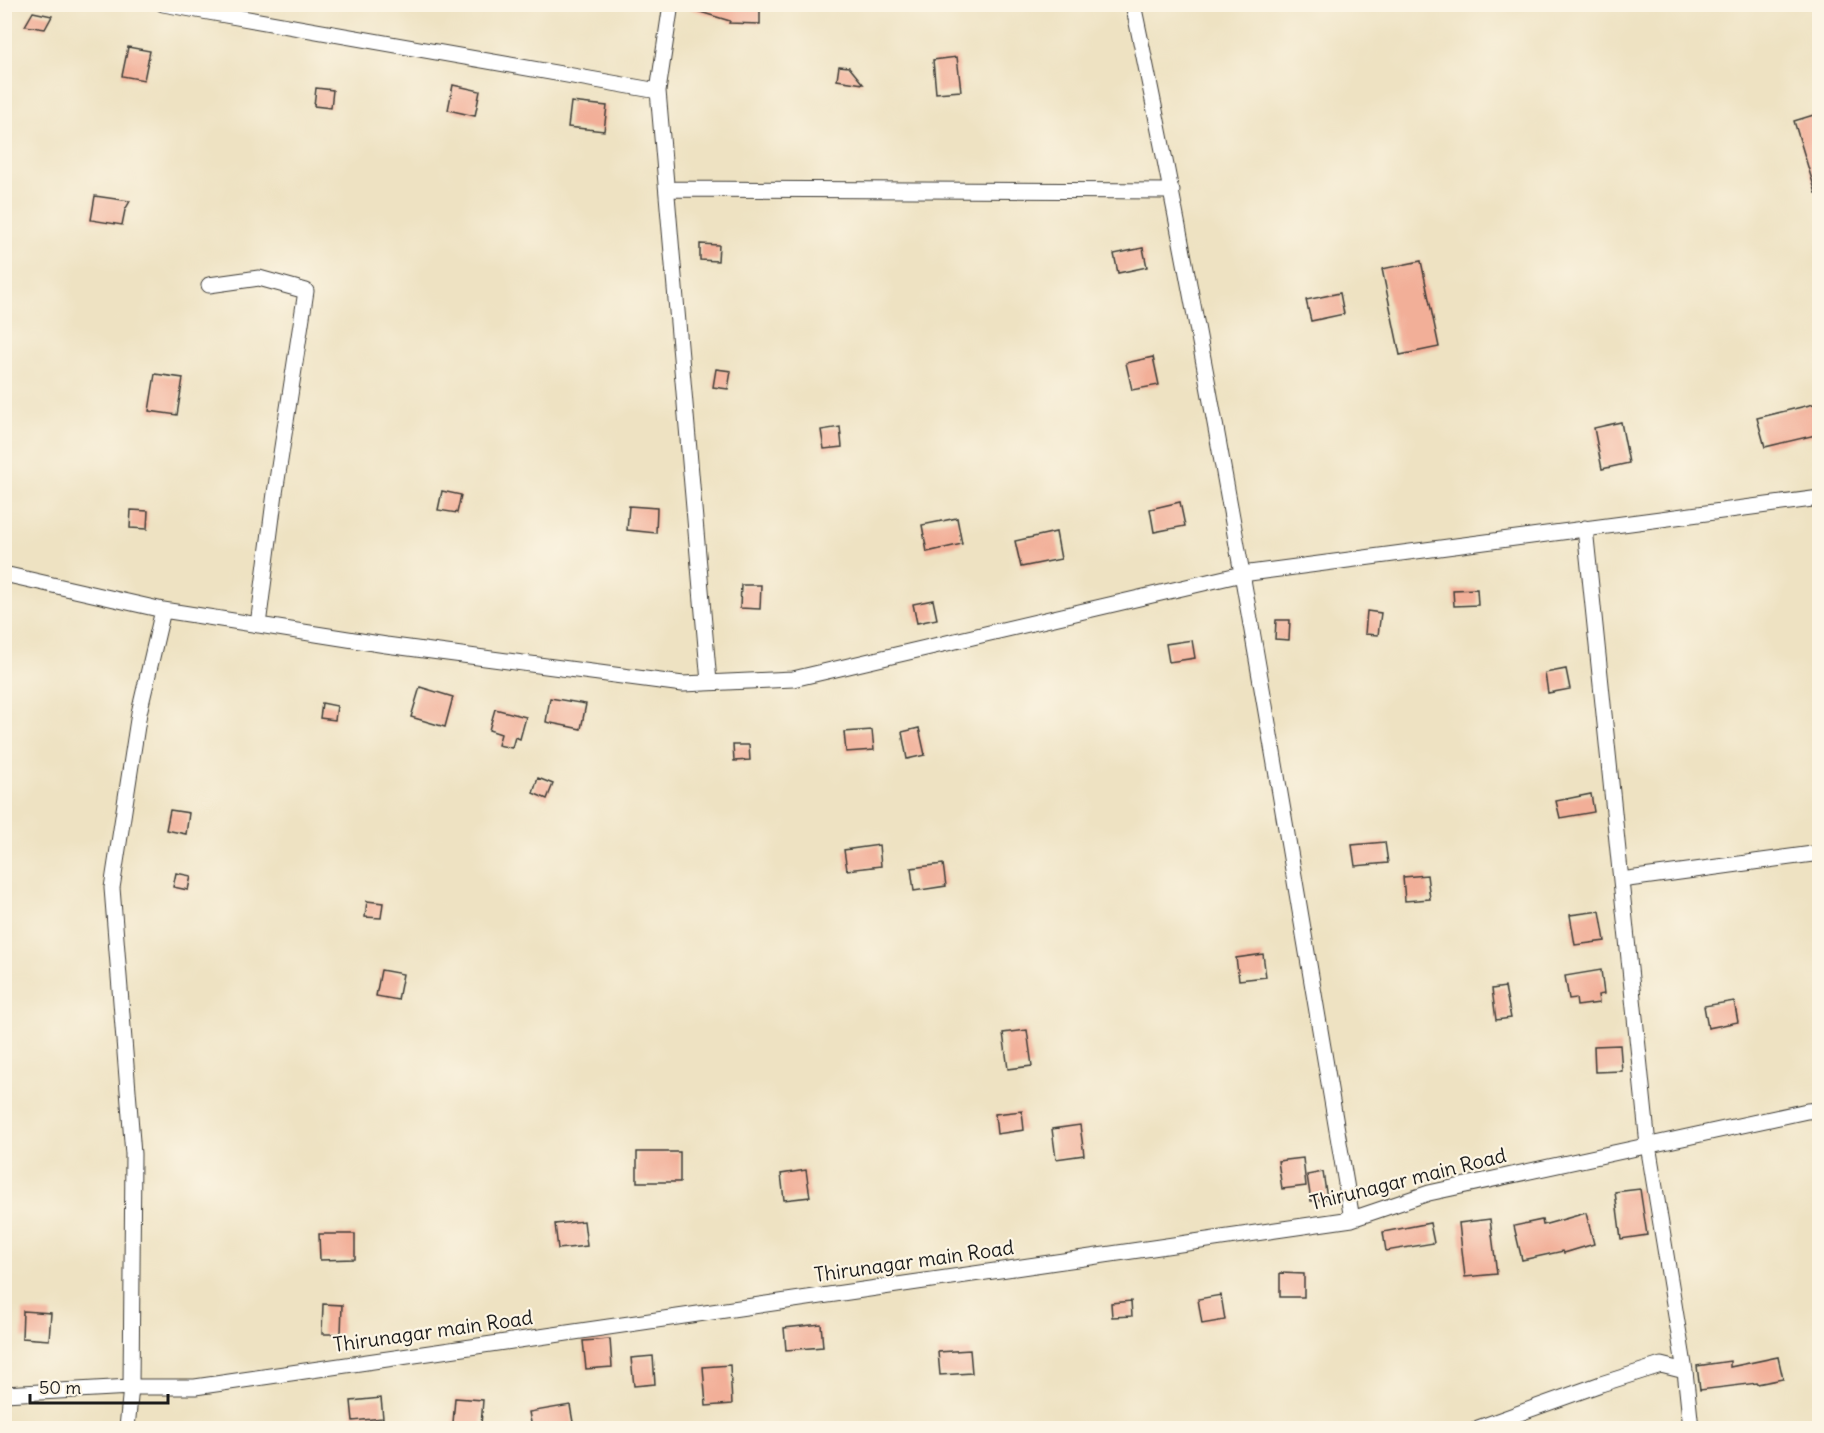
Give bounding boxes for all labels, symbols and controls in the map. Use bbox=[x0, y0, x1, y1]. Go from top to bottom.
street label: Thirunagar main Road bbox=[1307, 1142, 1509, 1215]
street label: Thirunagar main Road bbox=[812, 1234, 1016, 1287]
street label: Thirunagar main Road bbox=[331, 1304, 535, 1357]
scale bar bbox=[30, 1367, 168, 1405]
text: 50 m bbox=[39, 1376, 81, 1399]

